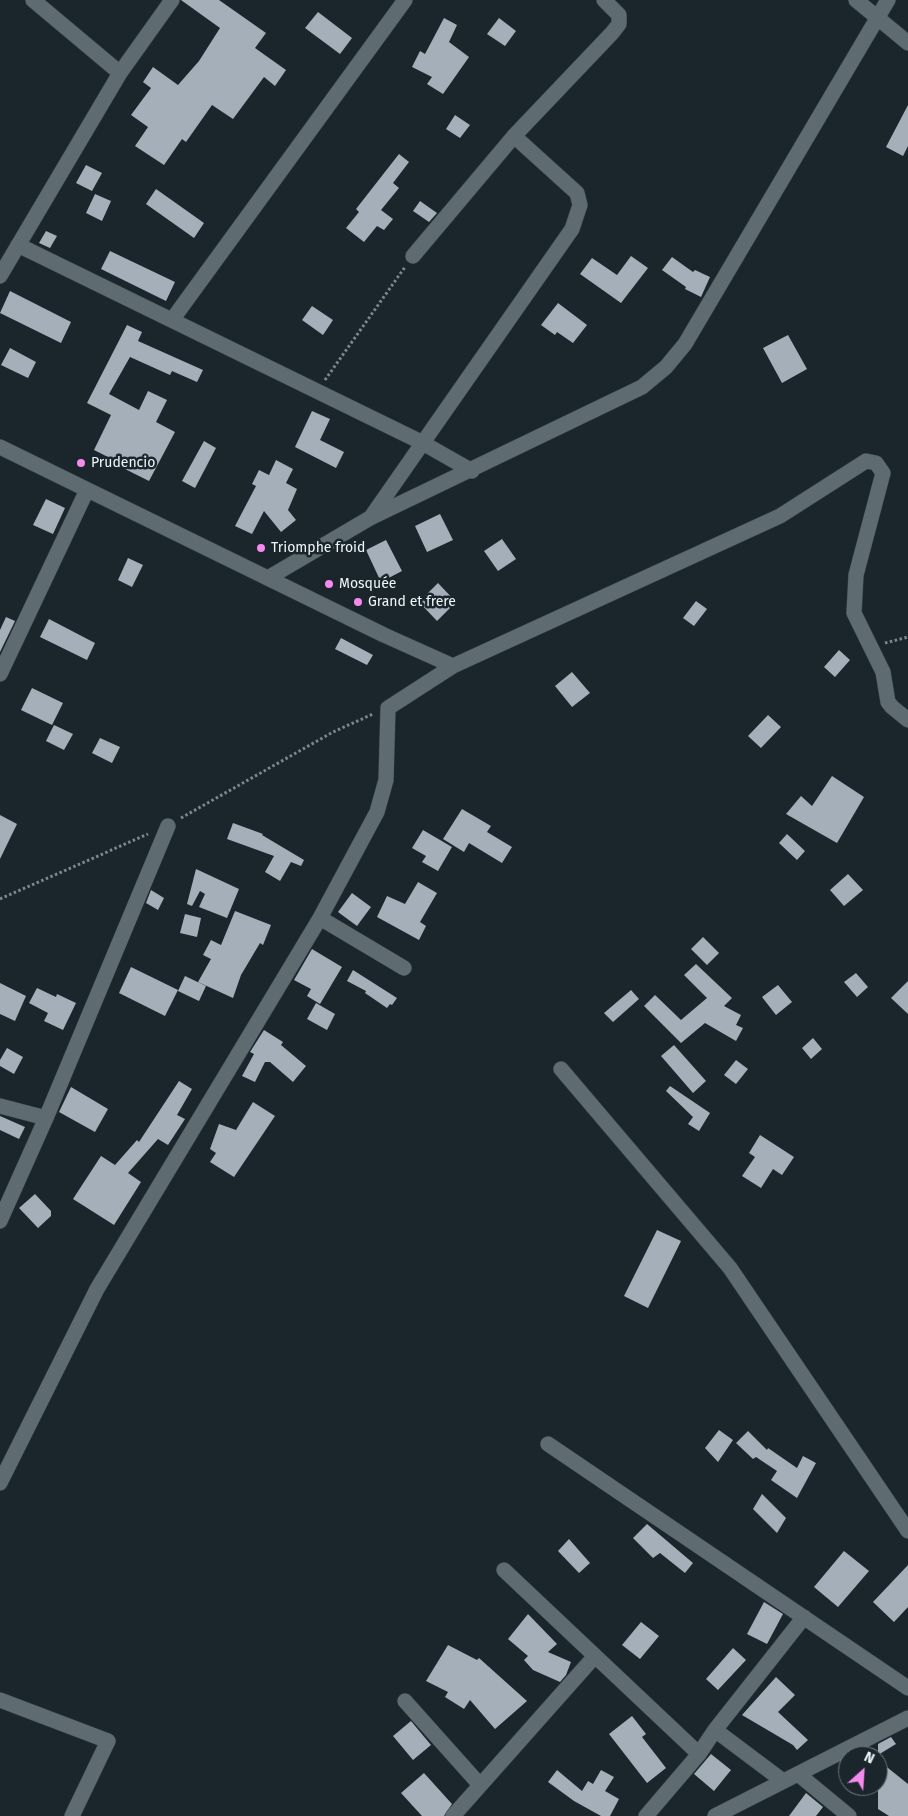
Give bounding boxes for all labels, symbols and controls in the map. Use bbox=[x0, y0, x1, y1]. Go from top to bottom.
place label: Prudencio bbox=[91, 455, 155, 471]
marker: Prudencio bbox=[75, 457, 87, 469]
place label: Triomphe froid bbox=[271, 540, 365, 556]
marker: Triomphe froid bbox=[255, 542, 267, 554]
place label: Mosquée bbox=[339, 576, 396, 592]
marker: Mosquée bbox=[323, 578, 335, 590]
place label: Grand et frere bbox=[368, 594, 456, 610]
marker: Grand et frere bbox=[352, 596, 364, 608]
north arrow bbox=[838, 1746, 888, 1796]
text: N bbox=[861, 1748, 877, 1768]

